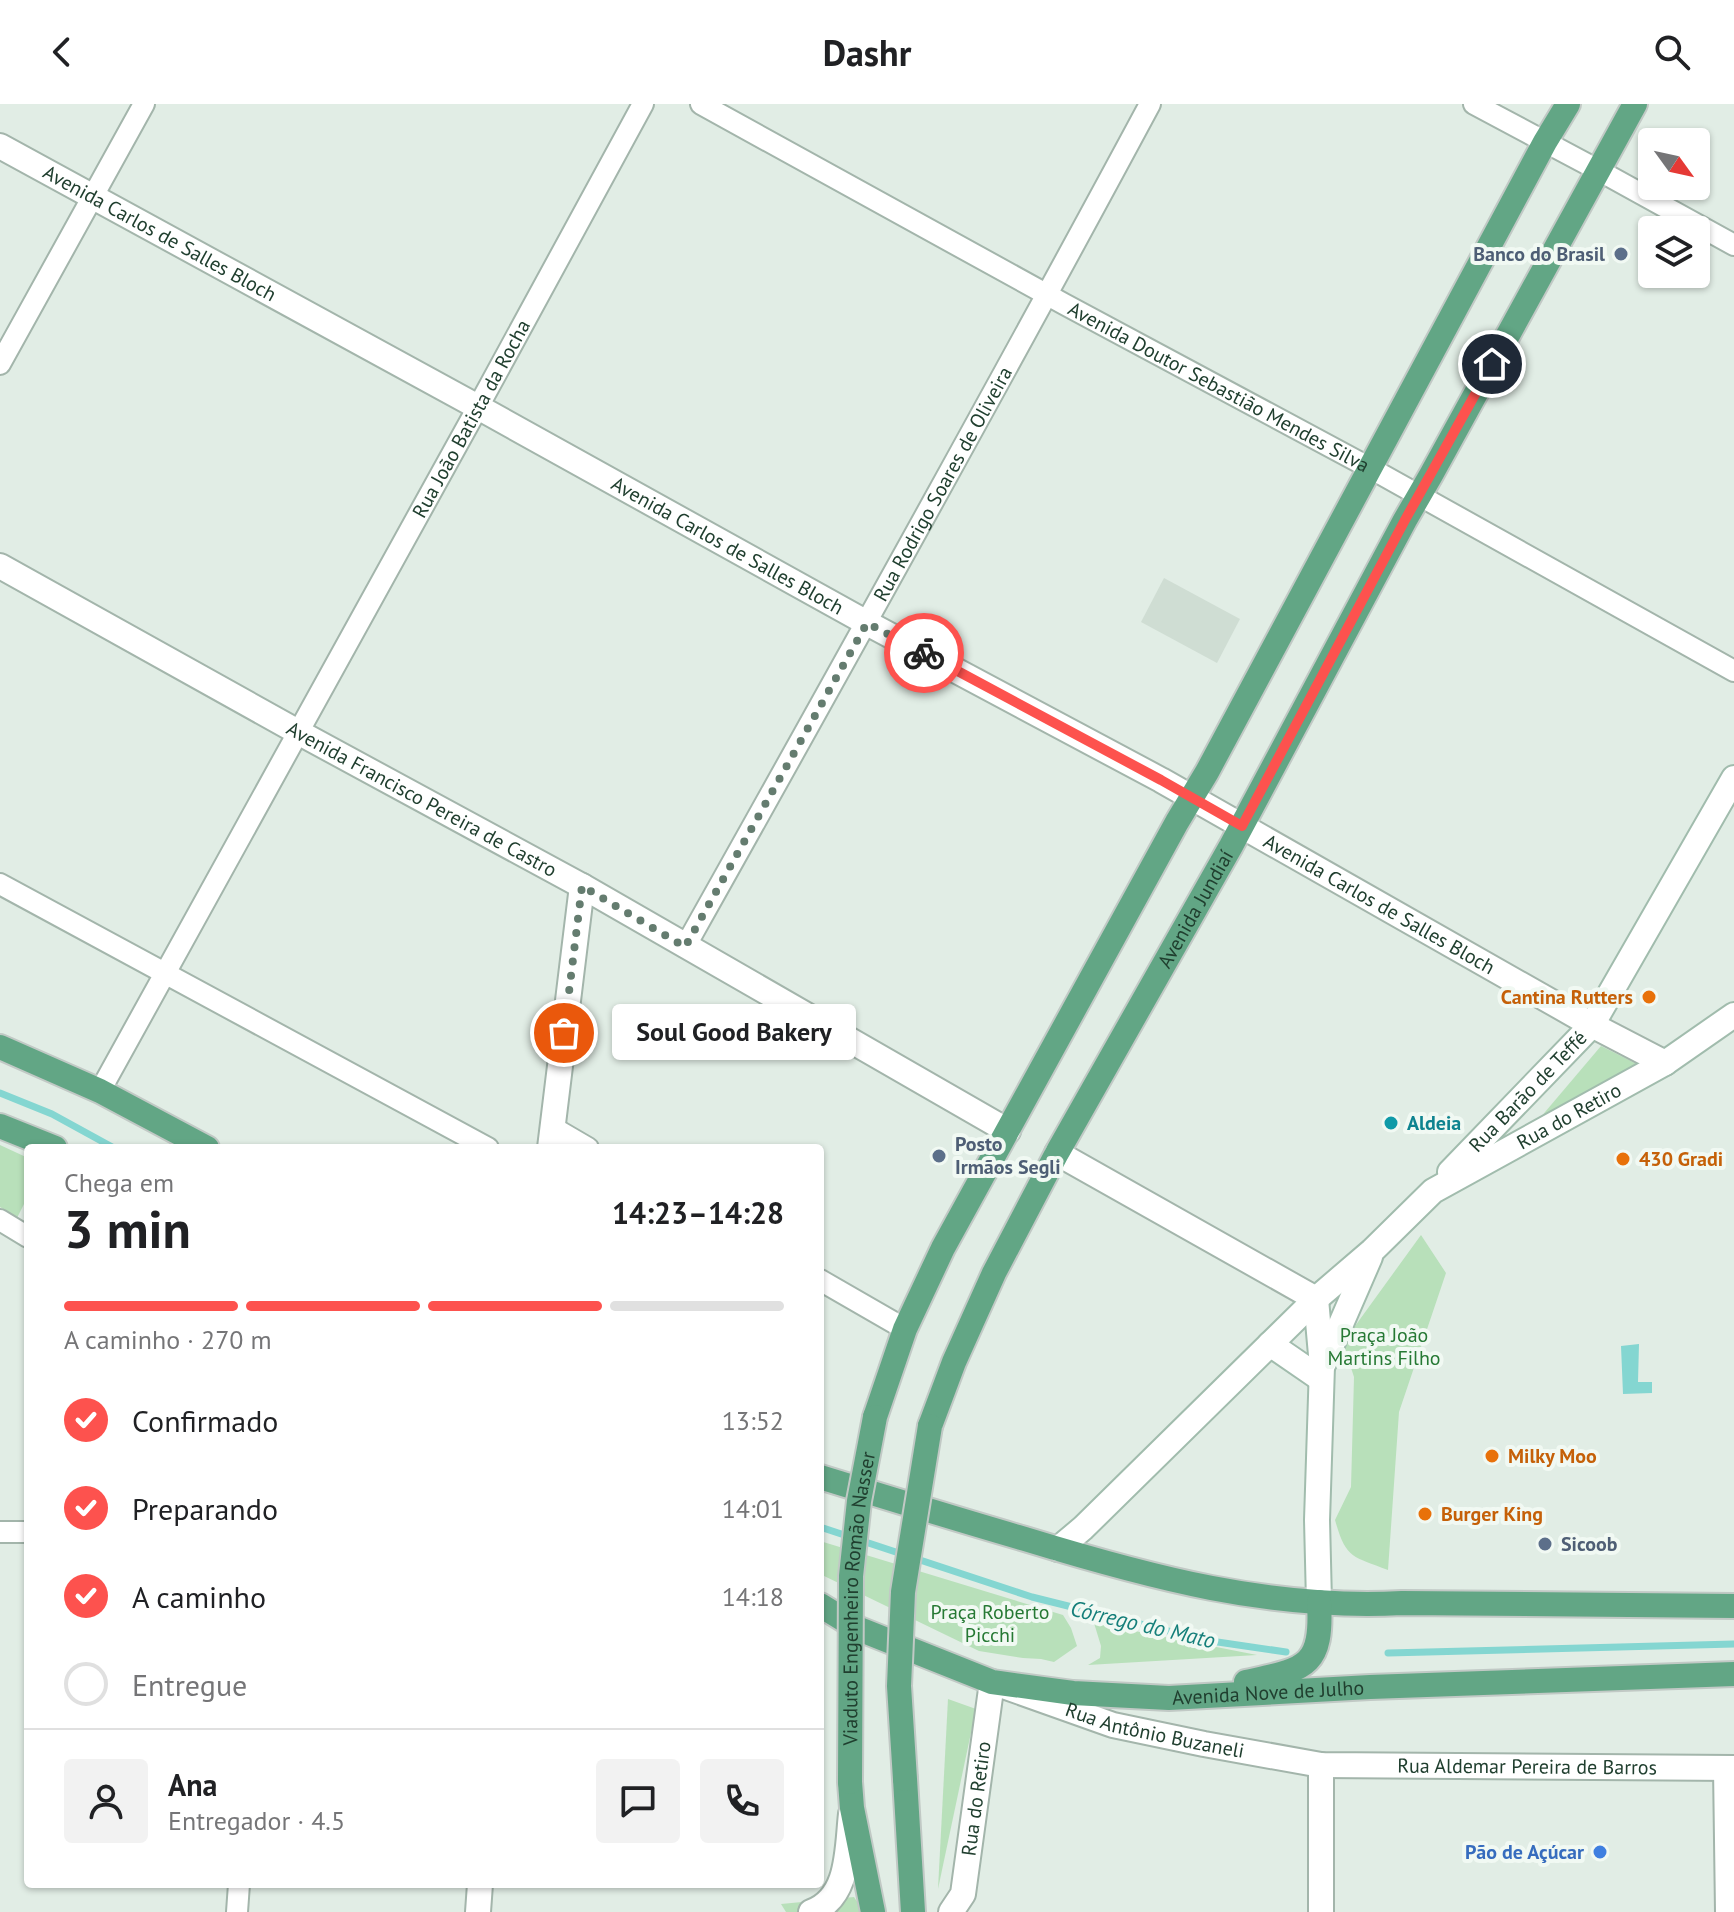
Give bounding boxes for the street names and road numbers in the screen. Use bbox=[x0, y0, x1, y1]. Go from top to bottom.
street label: Avenida Carlos de Salles Bloch bbox=[39, 159, 281, 307]
street label: Avenida Doutor Sebastião Mendes Silva bbox=[1064, 296, 1374, 478]
street label: Rua João Batista da Rocha bbox=[406, 315, 536, 522]
street label: Rua Rodrigo Soares de Oliveira bbox=[868, 362, 1018, 606]
street label: Avenida Carlos de Salles Bloch bbox=[607, 471, 848, 620]
street label: Avenida Francisco Pereira de Castro bbox=[282, 715, 561, 883]
street label: Avenida Carlos de Salles Bloch bbox=[1259, 828, 1500, 980]
street label: Avenida Jundiaí bbox=[1151, 845, 1239, 973]
street label: Rua Barão de Teffé bbox=[1463, 1025, 1593, 1158]
street label: Rua do Retiro bbox=[1512, 1077, 1626, 1155]
street label: Viaduto Engenheiro Romão Nasser bbox=[837, 1449, 881, 1747]
street label: Avenida Nove de Julho bbox=[1171, 1674, 1365, 1711]
street label: Rua Antônio Buzaneli bbox=[1062, 1696, 1246, 1764]
street label: Rua do Retiro bbox=[955, 1740, 997, 1857]
street label: Rua Aldemar Pereira de Barros bbox=[1397, 1753, 1657, 1780]

